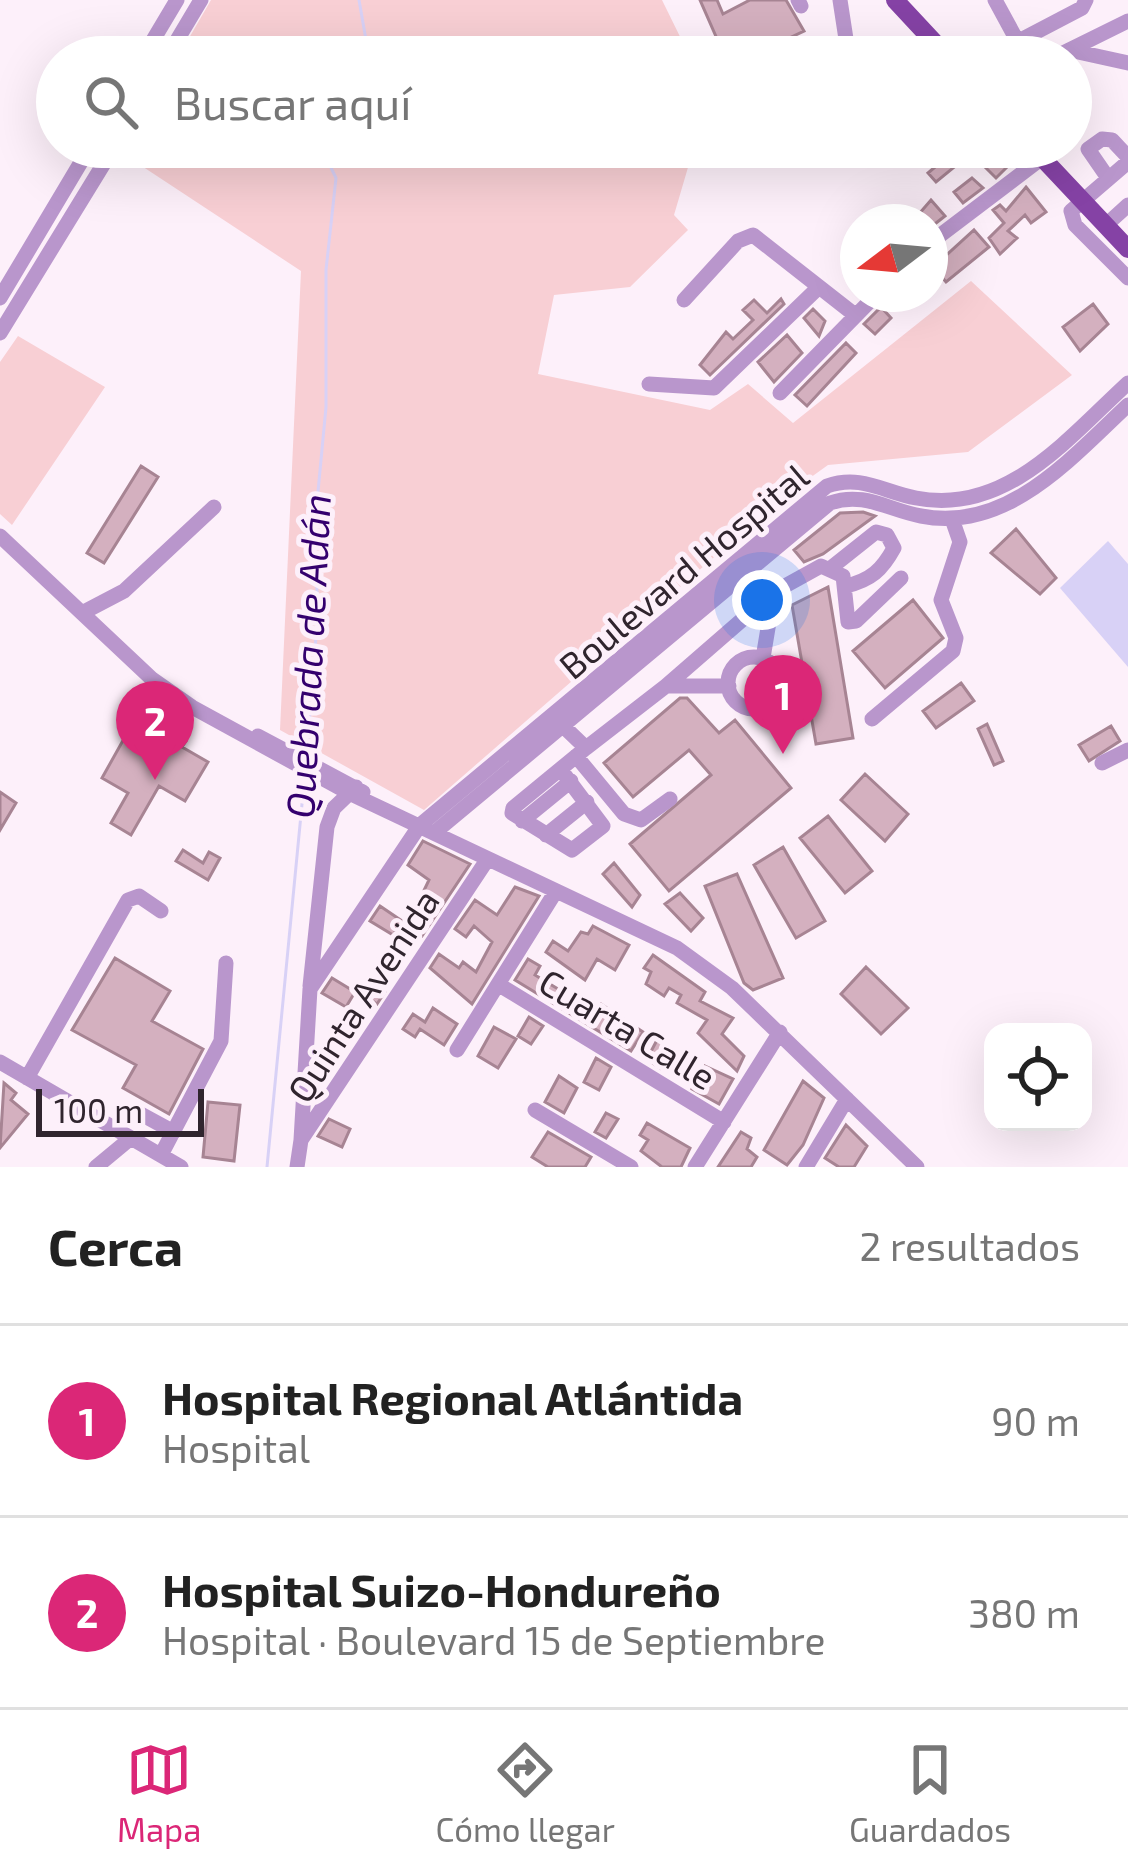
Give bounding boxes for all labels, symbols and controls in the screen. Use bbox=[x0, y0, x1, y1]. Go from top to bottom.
search box bbox=[36, 36, 1092, 168]
icon: search bbox=[78, 69, 144, 135]
text: Buscar aquí bbox=[174, 75, 411, 129]
north arrow bbox=[840, 204, 948, 312]
street label: Boulevard Hospital bbox=[550, 453, 816, 687]
water label: Quebrada de Adán bbox=[275, 493, 339, 819]
your location bbox=[732, 570, 792, 630]
pin: 1 bbox=[744, 655, 822, 754]
pin: 2 bbox=[116, 681, 194, 780]
street label: Quinta Avenida bbox=[277, 880, 447, 1110]
street label: Cuarta Calle bbox=[532, 959, 724, 1097]
map controls bbox=[984, 1023, 1092, 1131]
button: locate bbox=[984, 1023, 1092, 1131]
scale bar bbox=[36, 1083, 204, 1136]
text: 100 m bbox=[54, 1090, 143, 1130]
text: Cerca bbox=[48, 1215, 183, 1276]
text: 2 resultados bbox=[859, 1222, 1080, 1269]
text: Hospital Regional Atlántida bbox=[162, 1370, 743, 1424]
text: 1 bbox=[79, 1397, 95, 1444]
text: 90 m bbox=[991, 1397, 1080, 1444]
text: Hospital bbox=[162, 1424, 310, 1471]
text: Hospital Suizo-Hondureño bbox=[162, 1562, 721, 1616]
text: 2 bbox=[76, 1589, 98, 1636]
text: 380 m bbox=[968, 1589, 1080, 1636]
text: Hospital · Boulevard 15 de Septiembre bbox=[162, 1616, 825, 1663]
tab: Mapa bbox=[117, 1737, 201, 1849]
tab: Cómo llegar bbox=[435, 1737, 615, 1849]
tab: Guardados bbox=[849, 1737, 1011, 1849]

